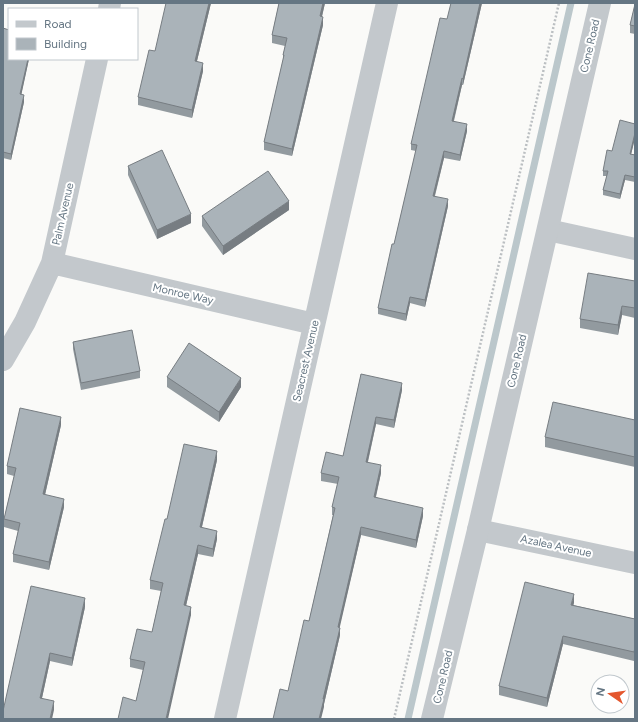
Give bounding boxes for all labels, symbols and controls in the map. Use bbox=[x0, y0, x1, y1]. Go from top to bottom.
legend bbox=[8, 8, 138, 60]
text: Road bbox=[44, 17, 72, 31]
street label: Cone Road bbox=[578, 18, 602, 74]
text: Building bbox=[44, 37, 87, 51]
street label: Palm Avenue bbox=[50, 182, 76, 246]
street label: Monroe Way bbox=[151, 281, 215, 307]
street label: Seacrest Avenue bbox=[290, 319, 322, 403]
street label: Cone Road bbox=[505, 333, 529, 389]
street label: Azalea Avenue bbox=[519, 532, 593, 560]
street label: Cone Road bbox=[431, 649, 455, 705]
north arrow bbox=[590, 674, 630, 714]
text: N bbox=[593, 686, 608, 697]

